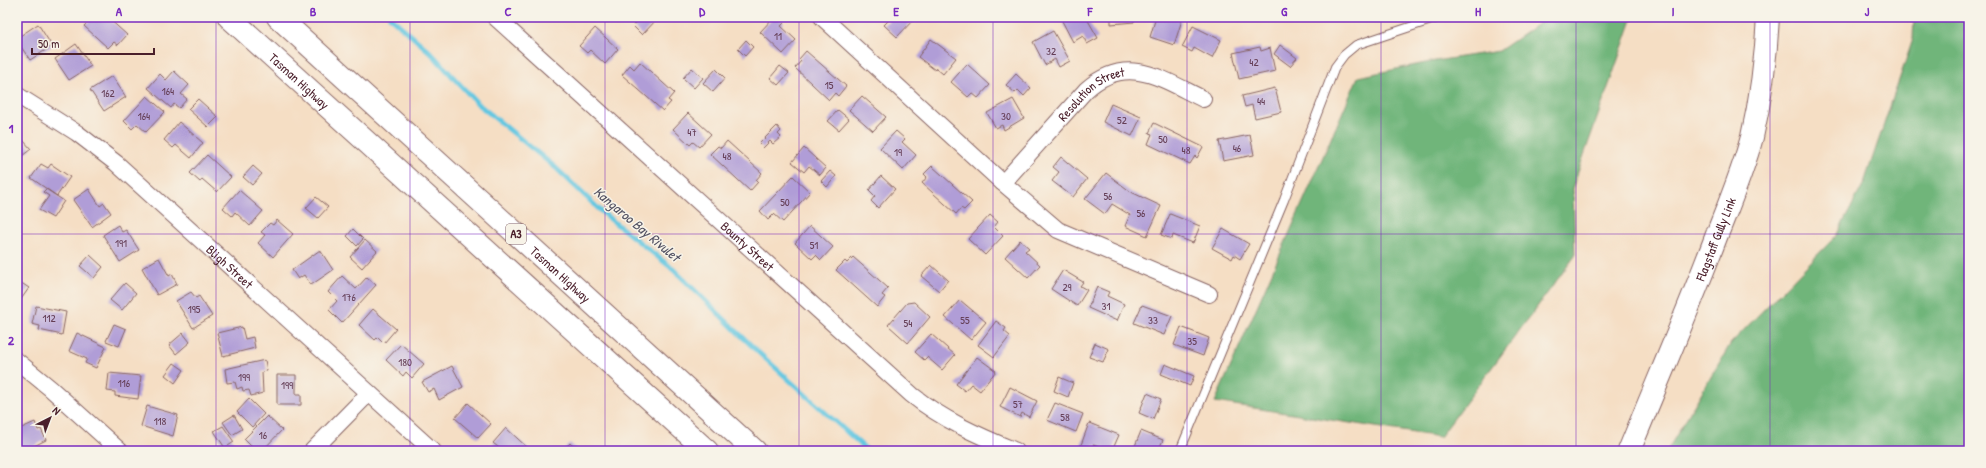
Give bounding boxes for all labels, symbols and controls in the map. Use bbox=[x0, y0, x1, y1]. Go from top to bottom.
text: A bbox=[116, 2, 123, 20]
text: B bbox=[310, 2, 317, 20]
text: C bbox=[504, 2, 512, 20]
text: D bbox=[699, 2, 706, 20]
text: E bbox=[893, 2, 899, 20]
text: F bbox=[1087, 2, 1094, 20]
text: G bbox=[1281, 2, 1288, 20]
text: H bbox=[1475, 2, 1481, 20]
text: I bbox=[1671, 2, 1675, 20]
text: J bbox=[1865, 2, 1870, 20]
house number: 11 bbox=[774, 29, 782, 43]
scale bar bbox=[32, 30, 154, 56]
text: 50 m bbox=[38, 35, 59, 52]
house number: 32 bbox=[1046, 44, 1056, 58]
street label: Tasman Highway bbox=[265, 49, 334, 113]
house number: 42 bbox=[1249, 55, 1259, 69]
street label: Resolution Street bbox=[1054, 62, 1126, 125]
house number: 15 bbox=[825, 78, 834, 92]
house number: 164 bbox=[162, 84, 174, 98]
house number: 162 bbox=[101, 86, 115, 100]
house number: 44 bbox=[1257, 94, 1265, 108]
house number: 164 bbox=[138, 109, 150, 123]
house number: 30 bbox=[1001, 109, 1011, 123]
house number: 52 bbox=[1117, 113, 1127, 127]
text: 1 bbox=[9, 119, 14, 137]
house number: 47 bbox=[687, 125, 697, 139]
house number: 50 bbox=[1158, 132, 1168, 146]
house number: 46 bbox=[1233, 141, 1242, 155]
house number: 48 bbox=[1182, 143, 1191, 157]
house number: 19 bbox=[894, 145, 902, 159]
house number: 48 bbox=[723, 149, 732, 163]
water label: Kangaroo Bay Rivulet bbox=[589, 182, 686, 268]
house number: 56 bbox=[1103, 189, 1113, 203]
street label: Flagstaff Gully Link bbox=[1691, 194, 1740, 284]
house number: 50 bbox=[780, 195, 790, 209]
house number: 56 bbox=[1136, 206, 1146, 220]
street label: Bounty Street bbox=[717, 217, 779, 275]
road number: A3 bbox=[506, 224, 526, 244]
house number: 191 bbox=[115, 236, 127, 250]
house number: 51 bbox=[810, 238, 818, 252]
street label: Bligh Street bbox=[202, 240, 258, 293]
street label: Tasman Highway bbox=[526, 242, 595, 307]
house number: 29 bbox=[1062, 280, 1072, 294]
house number: 176 bbox=[342, 290, 357, 304]
house number: 31 bbox=[1102, 299, 1110, 313]
house number: 195 bbox=[188, 302, 201, 316]
house number: 112 bbox=[42, 311, 56, 325]
house number: 55 bbox=[960, 313, 970, 327]
house number: 33 bbox=[1148, 313, 1158, 327]
house number: 54 bbox=[904, 316, 912, 330]
text: 2 bbox=[8, 331, 15, 349]
house number: 35 bbox=[1187, 334, 1197, 348]
house number: 180 bbox=[398, 355, 412, 369]
house number: 199 bbox=[238, 370, 250, 384]
house number: 116 bbox=[118, 376, 131, 390]
house number: 199 bbox=[281, 378, 293, 392]
house number: 57 bbox=[1013, 397, 1023, 411]
north arrow bbox=[30, 398, 70, 438]
text: N bbox=[50, 403, 64, 418]
house number: 58 bbox=[1060, 410, 1070, 424]
house number: 118 bbox=[154, 414, 167, 428]
house number: 16 bbox=[259, 428, 268, 442]

